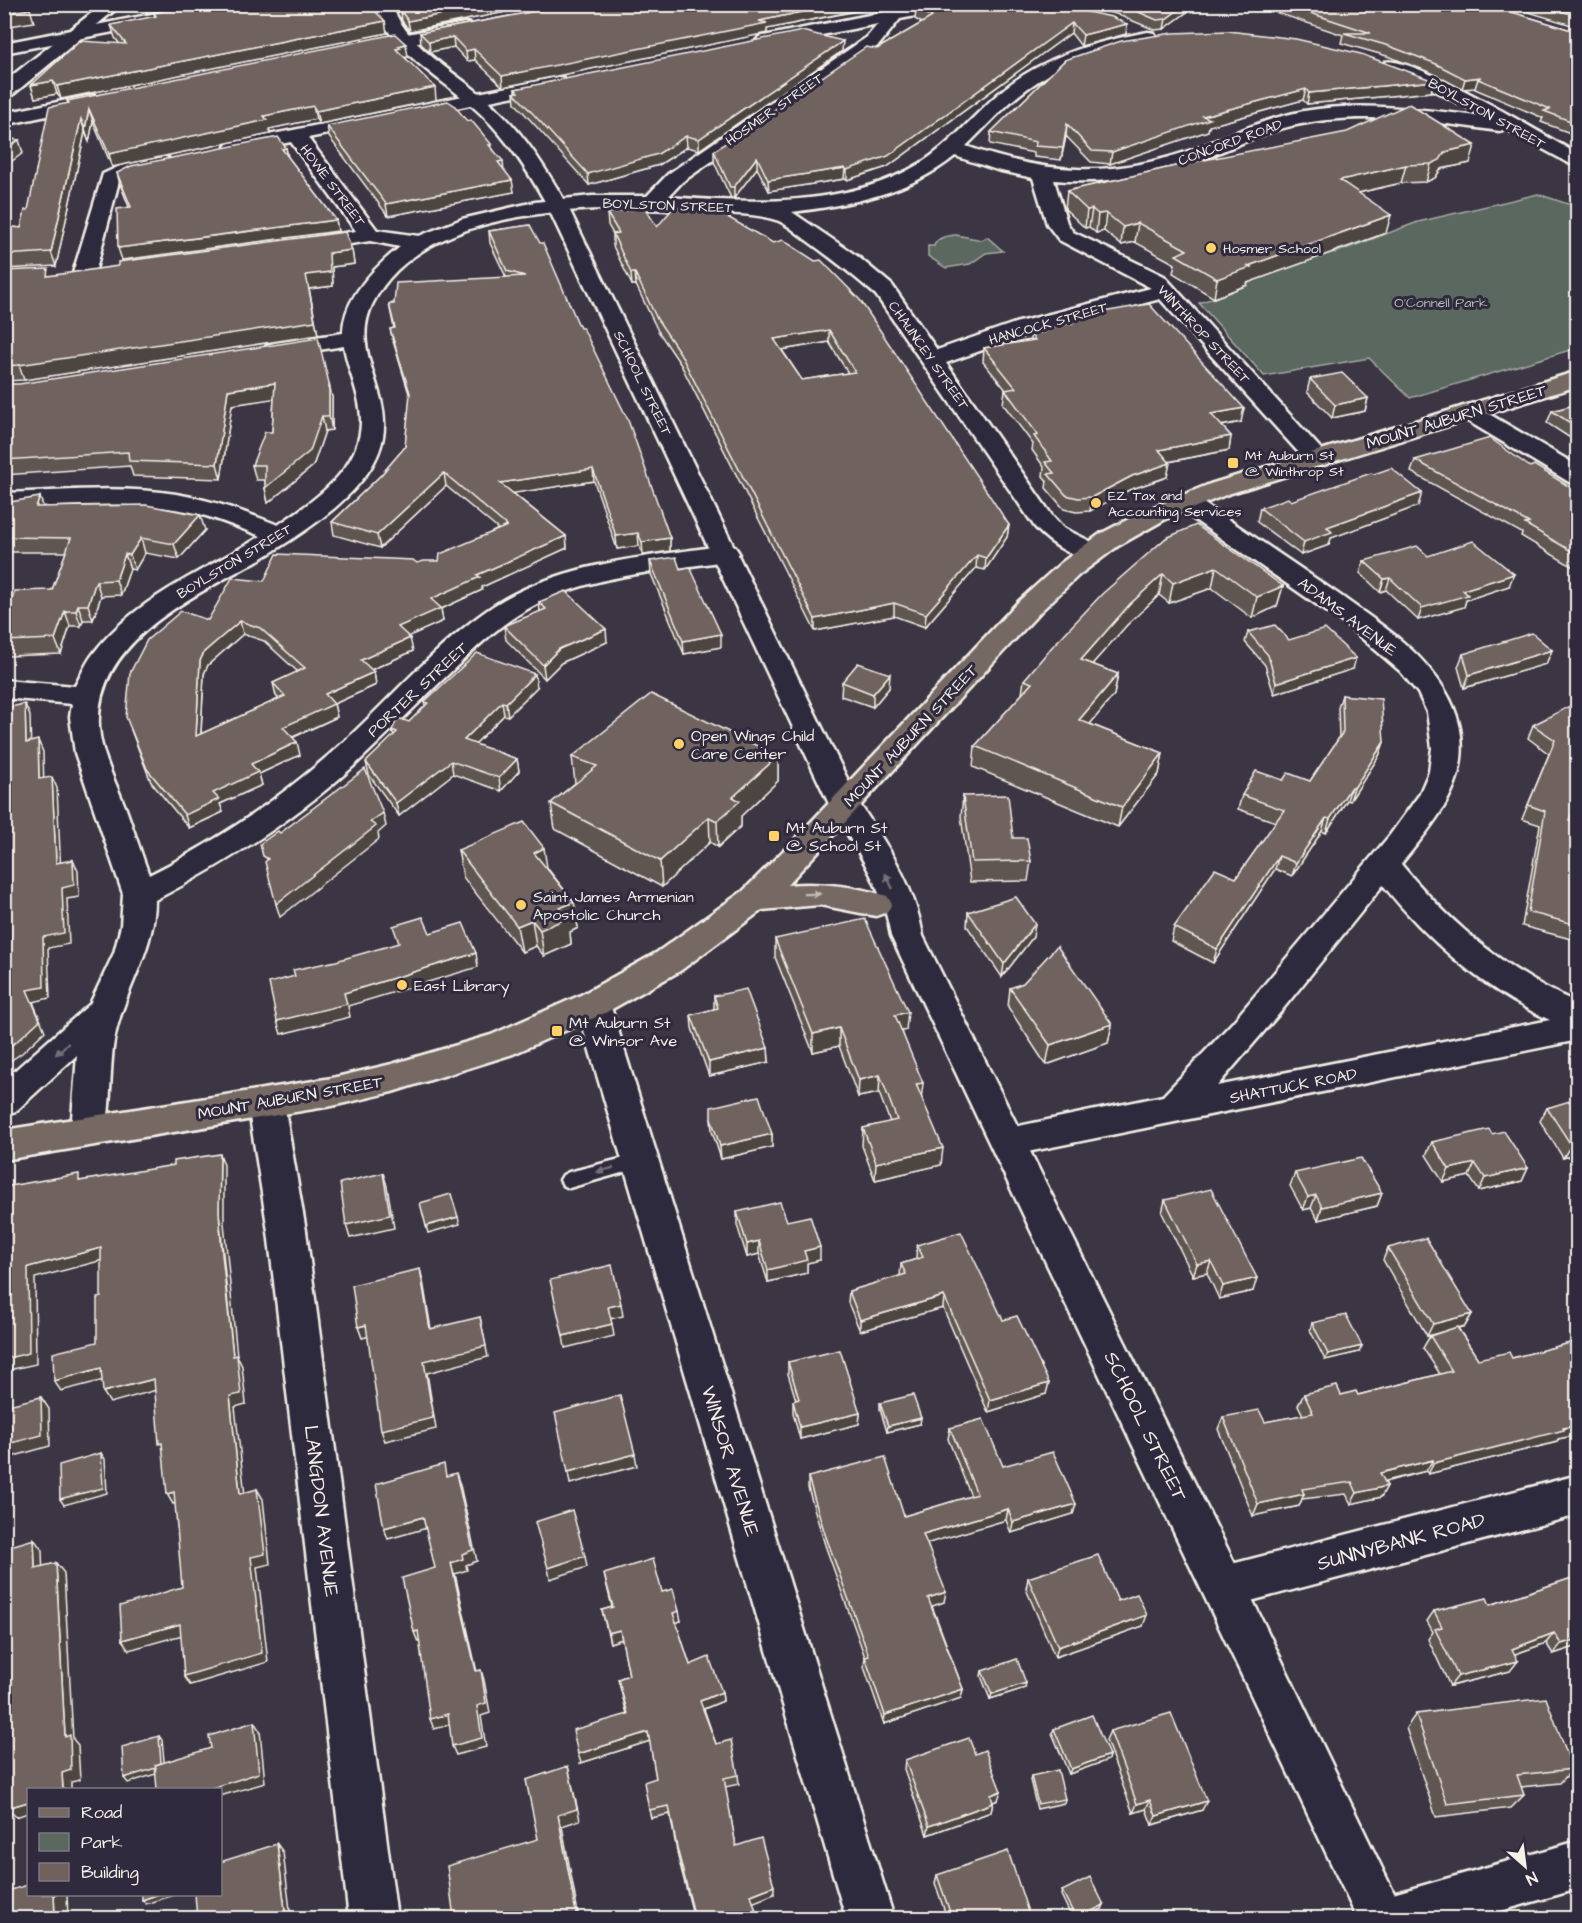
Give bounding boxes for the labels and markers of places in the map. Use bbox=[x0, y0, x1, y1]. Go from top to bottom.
place label: Hosmer School bbox=[1223, 239, 1321, 259]
marker: Hosmer School bbox=[1204, 241, 1218, 255]
place label: Mt Auburn St @ Winthrop St bbox=[1245, 446, 1344, 482]
marker: Mt Auburn St @ Winthrop St bbox=[1226, 456, 1240, 470]
place label: EZ Tax and Accounting Services bbox=[1108, 486, 1241, 522]
marker: EZ Tax and Accounting Services bbox=[1089, 496, 1103, 510]
place label: Open Wings Child Care Center bbox=[691, 725, 814, 765]
marker: Open Wings Child Care Center bbox=[672, 737, 686, 751]
place label: Mt Auburn St @ School St bbox=[786, 817, 888, 857]
marker: Mt Auburn St @ School St bbox=[767, 829, 781, 843]
place label: Saint James Armenian Apostolic Church bbox=[533, 886, 694, 926]
marker: Saint James Armenian Apostolic Church bbox=[514, 898, 528, 912]
place label: East Library bbox=[414, 975, 510, 998]
marker: East Library bbox=[395, 978, 409, 992]
place label: Mt Auburn St @ Winsor Ave bbox=[569, 1012, 677, 1052]
marker: Mt Auburn St @ Winsor Ave bbox=[550, 1024, 564, 1038]

